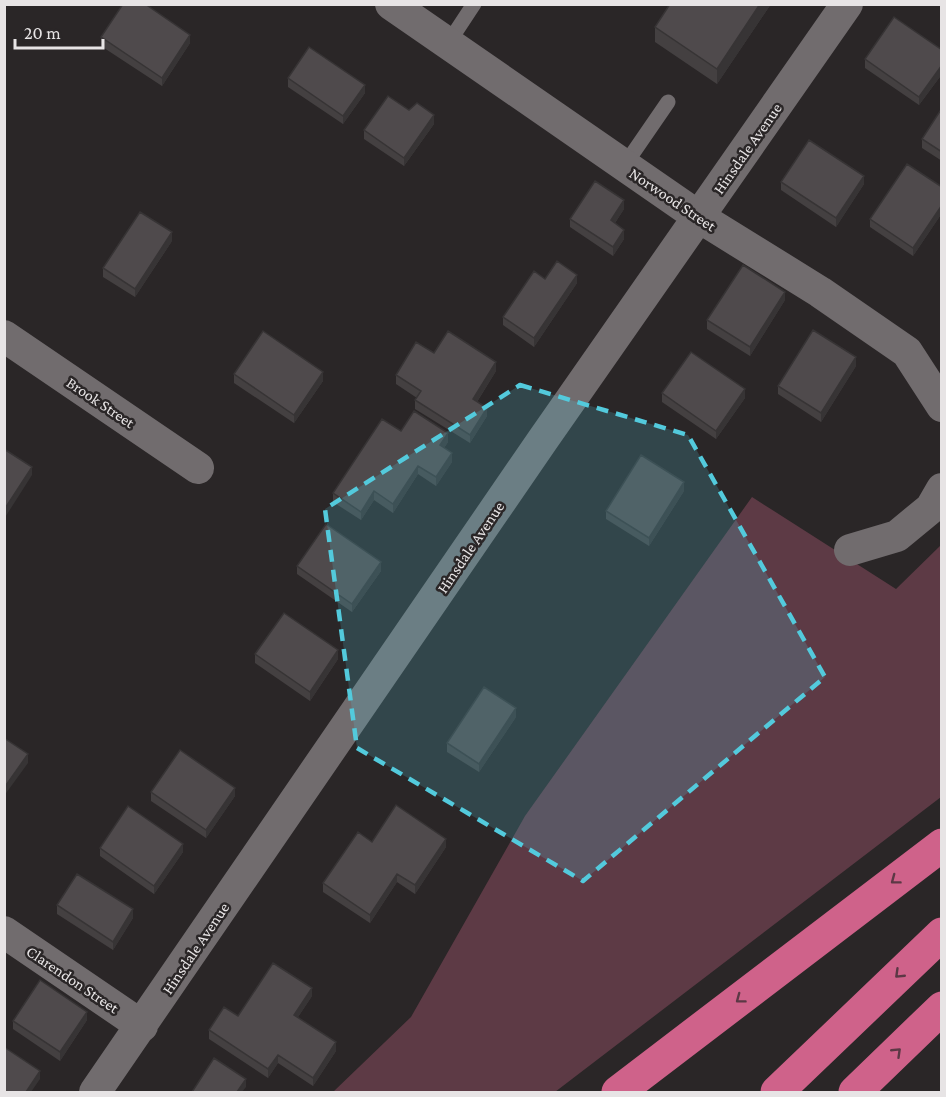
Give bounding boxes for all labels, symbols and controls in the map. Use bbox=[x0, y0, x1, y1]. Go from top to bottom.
scale bar bbox=[15, 12, 104, 50]
text: 20 m bbox=[24, 23, 61, 43]
street label: Hinsdale Avenue bbox=[710, 100, 785, 197]
street label: Norwood Street bbox=[626, 164, 720, 235]
street label: Brook Street bbox=[64, 374, 138, 432]
street label: Hinsdale Avenue bbox=[434, 498, 507, 596]
one-way arrow bbox=[891, 873, 902, 884]
street label: Hinsdale Avenue bbox=[159, 899, 232, 997]
street label: Clarendon Street bbox=[23, 942, 123, 1017]
one-way arrow bbox=[896, 967, 906, 978]
one-way arrow bbox=[736, 992, 747, 1003]
one-way arrow bbox=[889, 1048, 900, 1059]

